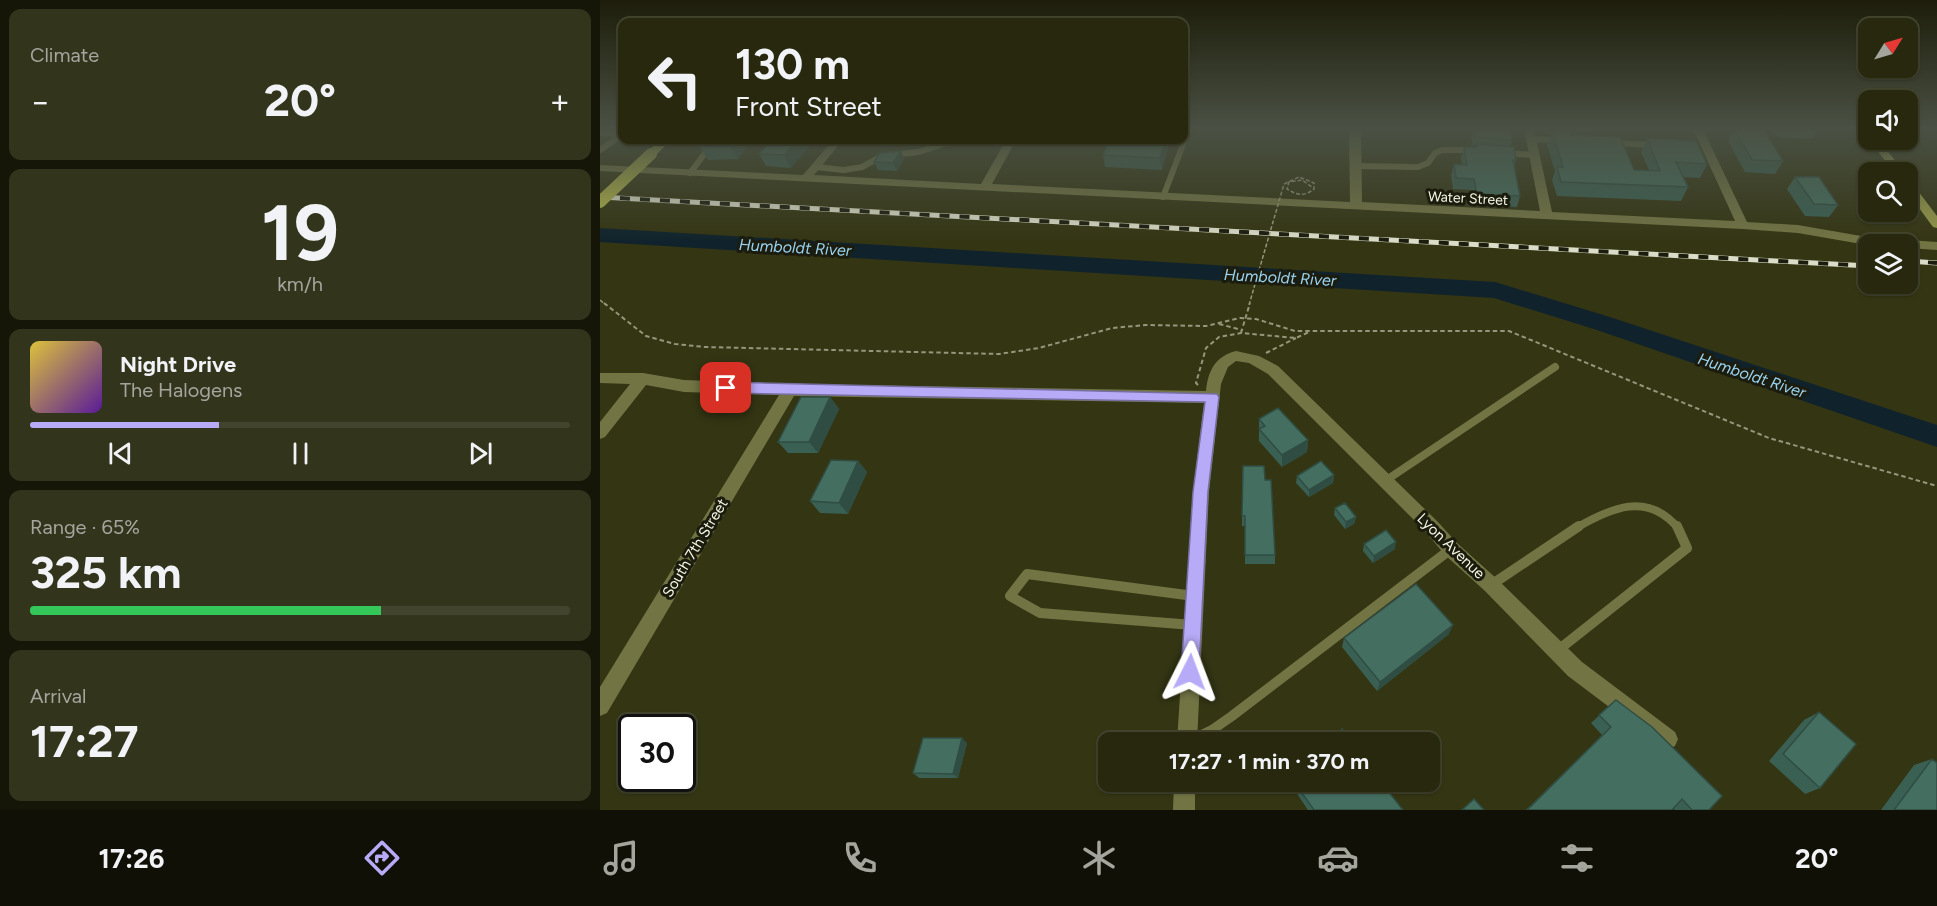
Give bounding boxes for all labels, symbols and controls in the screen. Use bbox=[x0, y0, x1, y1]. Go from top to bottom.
north arrow bbox=[1858, 18, 1918, 78]
map controls bbox=[1858, 18, 1918, 294]
text: 130 m bbox=[735, 39, 850, 90]
icon: left bbox=[636, 42, 714, 120]
text: Climate bbox=[30, 43, 99, 67]
text: 20° bbox=[264, 73, 336, 127]
text: − bbox=[30, 82, 51, 121]
text: + bbox=[549, 82, 570, 121]
text: Front Street bbox=[735, 90, 882, 123]
button: sound bbox=[1858, 90, 1918, 150]
button: search bbox=[1858, 162, 1918, 222]
text: 19 bbox=[261, 186, 339, 280]
street label: Water Street bbox=[1427, 188, 1509, 209]
button: layers bbox=[1858, 234, 1918, 294]
water label: Humboldt River bbox=[738, 235, 852, 260]
water label: Humboldt River bbox=[1223, 265, 1337, 290]
text: km/h bbox=[277, 272, 323, 296]
water label: Humboldt River bbox=[1695, 349, 1809, 402]
text: Night Drive bbox=[120, 351, 236, 378]
pin bbox=[700, 362, 751, 413]
icon: arrive bbox=[709, 371, 742, 404]
text: The Halogens bbox=[120, 378, 242, 402]
icon: previous bbox=[104, 437, 137, 470]
icon: pause bbox=[284, 437, 317, 470]
icon: next bbox=[464, 437, 497, 470]
street label: South 7th Street bbox=[658, 495, 732, 601]
street label: Lyon Avenue bbox=[1413, 509, 1489, 583]
text: Range · 65% bbox=[30, 515, 140, 539]
text: 325 km bbox=[30, 545, 181, 599]
position arrow bbox=[1158, 640, 1222, 704]
text: Arrival bbox=[30, 684, 86, 708]
text: 17:27 bbox=[30, 714, 139, 768]
speed limit sign: 30 bbox=[618, 714, 696, 792]
text: 17:27 · 1 min · 370 m bbox=[1169, 748, 1369, 775]
icon: directions bbox=[361, 837, 403, 879]
icon: music bbox=[600, 837, 642, 879]
icon: phone bbox=[839, 837, 881, 879]
icon: climate bbox=[1078, 837, 1120, 879]
icon: car bbox=[1317, 837, 1359, 879]
icon: filters bbox=[1556, 837, 1598, 879]
text: 17:26 bbox=[98, 842, 164, 875]
text: 20° bbox=[1795, 842, 1838, 875]

